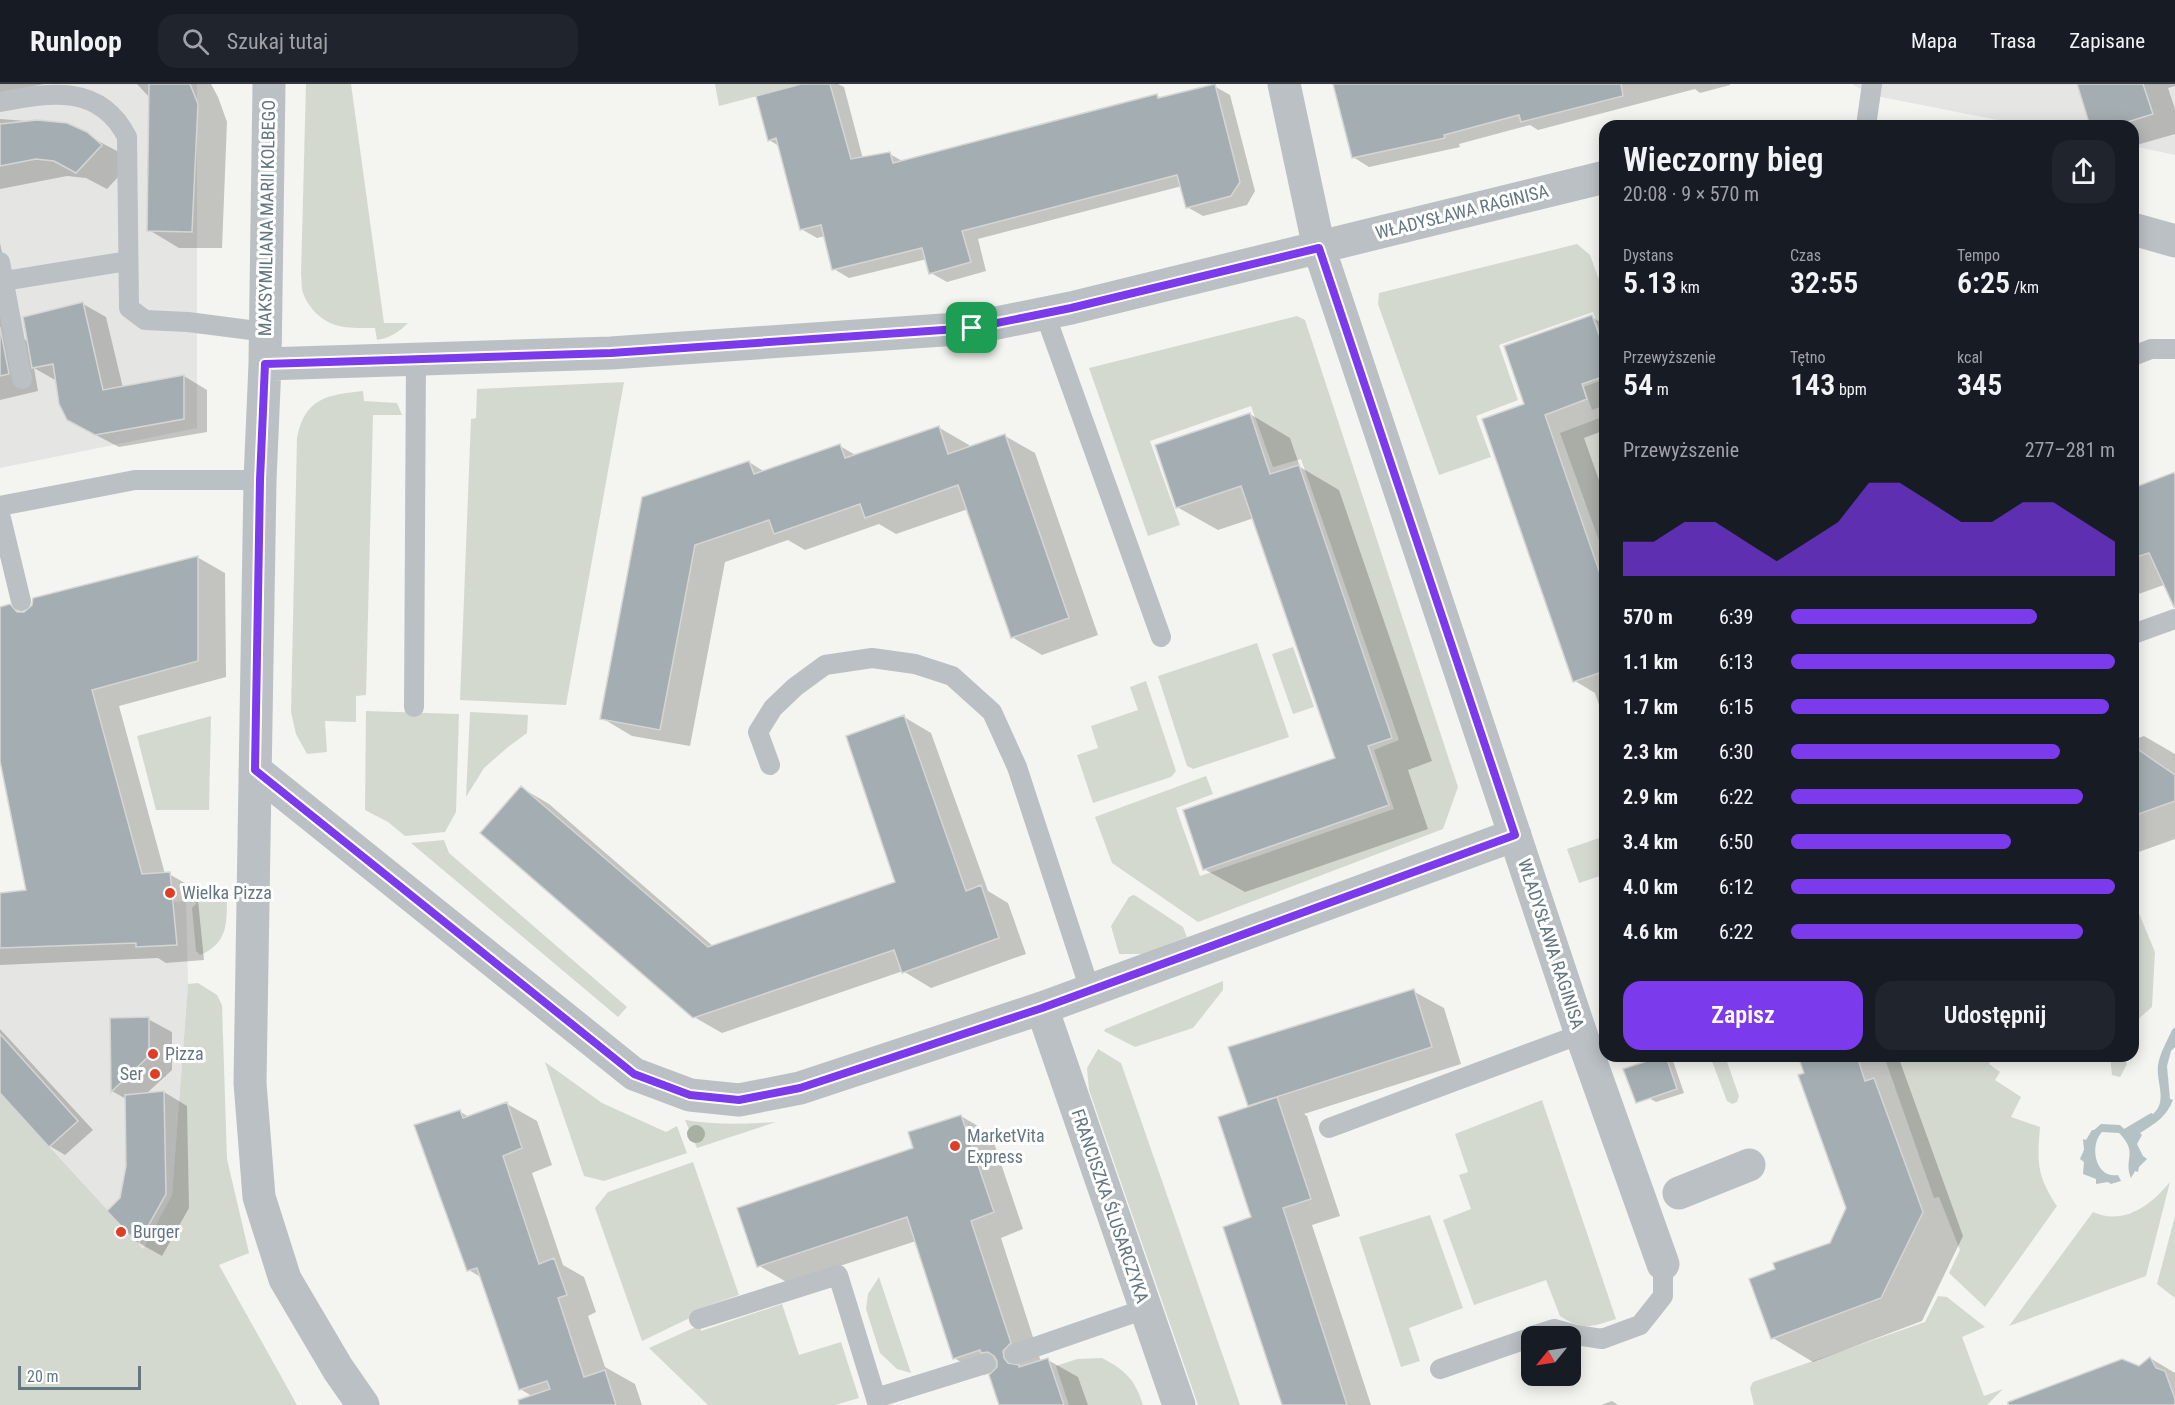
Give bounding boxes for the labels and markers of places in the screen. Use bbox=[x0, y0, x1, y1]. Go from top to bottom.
pin bbox=[946, 302, 997, 353]
place label: Wielka Pizza bbox=[182, 882, 272, 903]
marker: Wielka Pizza bbox=[163, 886, 177, 900]
place label: Pizza bbox=[165, 1043, 204, 1064]
marker: Pizza bbox=[146, 1047, 160, 1061]
place label: Ser bbox=[120, 1063, 144, 1084]
marker: Ser bbox=[148, 1067, 162, 1081]
place label: MarketVita Express bbox=[967, 1125, 1045, 1167]
marker: MarketVita Express bbox=[948, 1139, 962, 1153]
place label: Burger bbox=[133, 1221, 180, 1242]
marker: Burger bbox=[114, 1225, 128, 1239]

